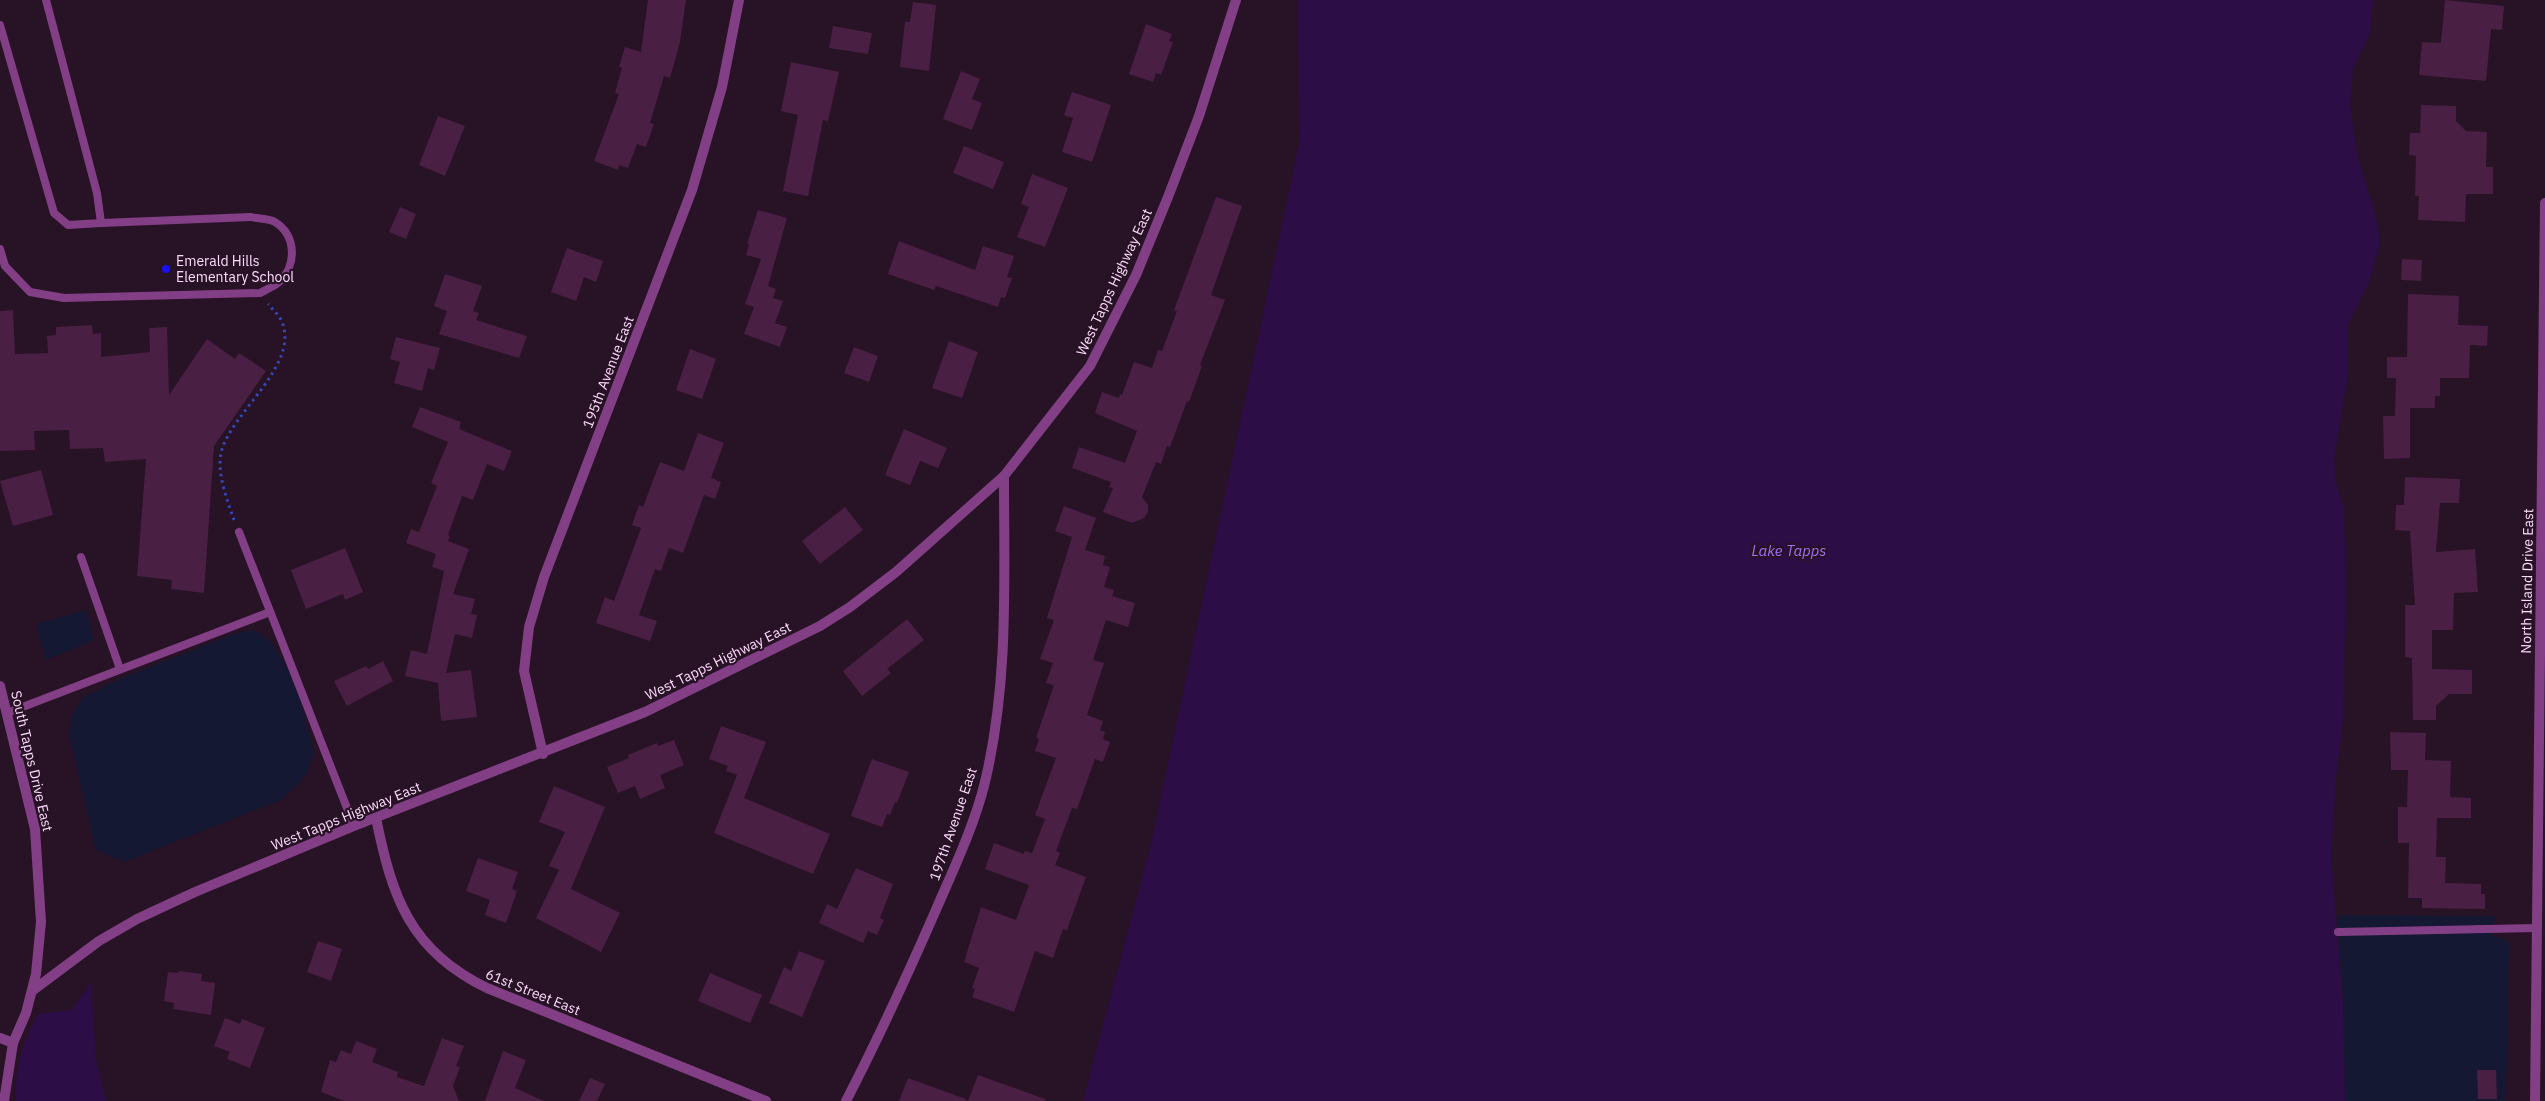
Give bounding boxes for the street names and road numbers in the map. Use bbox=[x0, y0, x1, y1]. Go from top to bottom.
street label: West Tapps Highway East bbox=[1072, 206, 1156, 358]
street label: 195th Avenue East bbox=[578, 313, 638, 431]
street label: North Island Drive East bbox=[2517, 508, 2537, 654]
street label: West Tapps Highway East bbox=[642, 618, 794, 704]
street label: South Tapps Drive East bbox=[7, 689, 57, 833]
street label: 197th Avenue East bbox=[925, 765, 981, 883]
street label: West Tapps Highway East bbox=[268, 778, 424, 854]
street label: 61st Street East bbox=[483, 965, 583, 1019]

